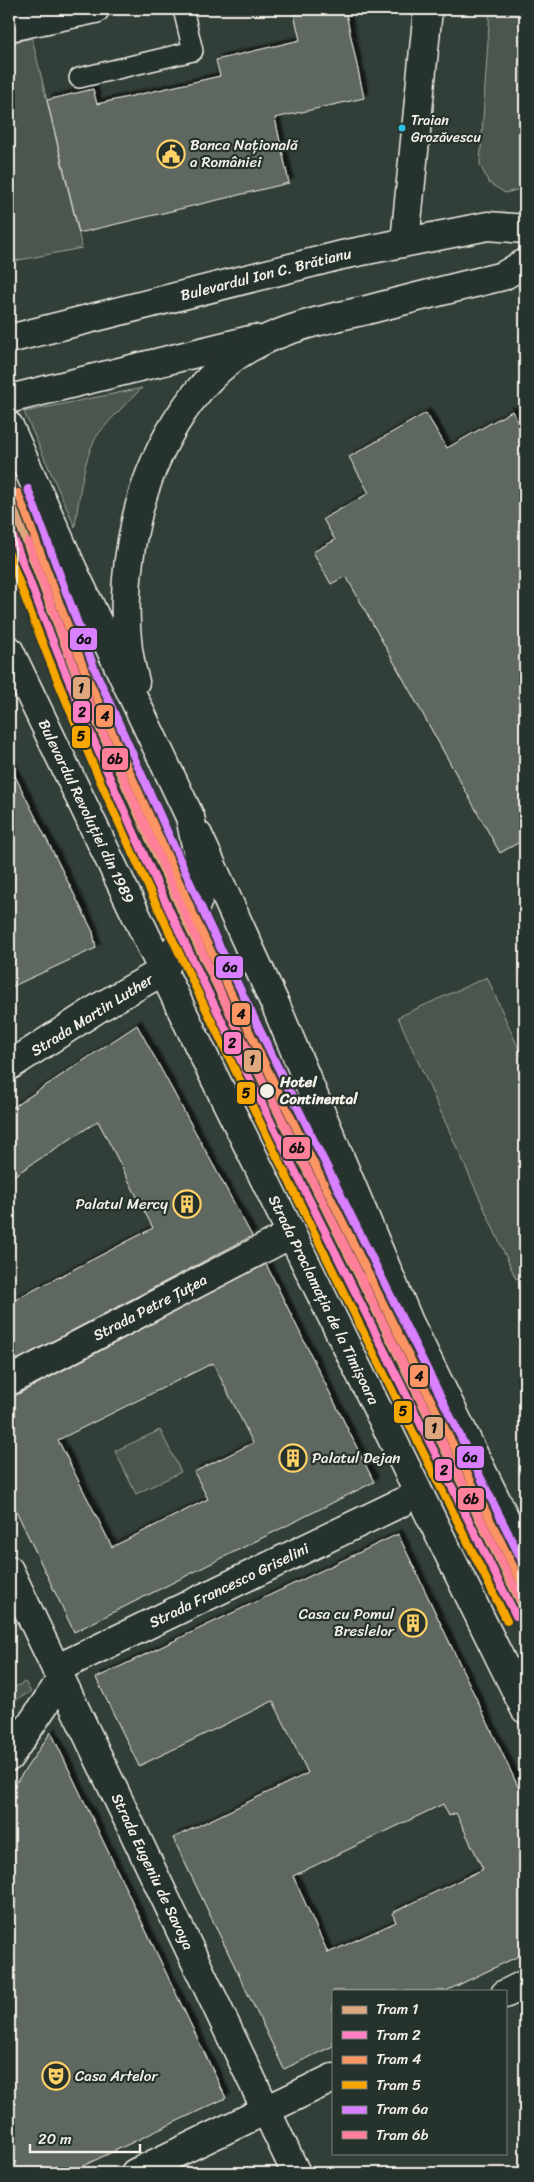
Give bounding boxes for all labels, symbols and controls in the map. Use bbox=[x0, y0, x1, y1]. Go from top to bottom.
place label: Traian Grozăvescu bbox=[411, 108, 481, 150]
marker: Traian Grozăvescu bbox=[397, 123, 407, 133]
place label: Banca Națională a României bbox=[190, 132, 298, 175]
public building icon: Banca Națională a României bbox=[156, 139, 186, 169]
street label: Bulevardul Ion C. Brătianu bbox=[178, 240, 354, 308]
line badge: 6a bbox=[69, 627, 98, 651]
text: 6a bbox=[76, 627, 91, 652]
line badge: 1 bbox=[72, 676, 91, 700]
text: 1 bbox=[78, 676, 84, 701]
line badge: 2 bbox=[72, 700, 91, 724]
text: 2 bbox=[77, 700, 87, 725]
line badge: 4 bbox=[95, 704, 114, 728]
text: 4 bbox=[100, 704, 110, 729]
street label: Bulevardul Revoluției din 1989 bbox=[31, 715, 142, 908]
text: 5 bbox=[77, 724, 86, 749]
line badge: 5 bbox=[71, 725, 91, 749]
line badge: 6b bbox=[101, 747, 129, 771]
text: 6b bbox=[106, 747, 123, 772]
line badge: 6a bbox=[215, 955, 244, 979]
text: 6a bbox=[222, 955, 237, 980]
street label: Strada Martin Luther bbox=[26, 966, 159, 1063]
line badge: 4 bbox=[231, 1002, 251, 1026]
text: 4 bbox=[236, 1002, 246, 1027]
line badge: 2 bbox=[223, 1031, 242, 1055]
text: 2 bbox=[227, 1031, 237, 1056]
text: 1 bbox=[249, 1048, 255, 1073]
line badge: 1 bbox=[243, 1049, 262, 1073]
place label: Hotel Continental bbox=[279, 1069, 358, 1112]
line badge: 5 bbox=[236, 1081, 256, 1105]
text: 5 bbox=[242, 1081, 251, 1106]
marker: Hotel Continental bbox=[258, 1082, 276, 1100]
line badge: 6b bbox=[282, 1136, 311, 1160]
text: 6b bbox=[288, 1136, 305, 1161]
building icon: Palatul Mercy bbox=[172, 1189, 202, 1219]
street label: Strada Proclamația de la Timișoara bbox=[261, 1190, 387, 1410]
place label: Palatul Mercy bbox=[76, 1191, 168, 1217]
street label: Strada Petre Țuțea bbox=[88, 1267, 212, 1348]
line badge: 4 bbox=[409, 1364, 429, 1388]
text: 4 bbox=[414, 1364, 424, 1389]
text: 5 bbox=[399, 1399, 408, 1424]
line badge: 5 bbox=[393, 1400, 413, 1424]
line badge: 1 bbox=[424, 1416, 444, 1440]
text: 1 bbox=[431, 1416, 437, 1441]
building icon: Palatul Dejan bbox=[278, 1443, 308, 1473]
place label: Palatul Dejan bbox=[312, 1445, 400, 1471]
line badge: 6a bbox=[456, 1445, 485, 1469]
text: 6a bbox=[462, 1445, 477, 1470]
line badge: 2 bbox=[434, 1458, 453, 1482]
text: 2 bbox=[439, 1458, 449, 1483]
line badge: 6b bbox=[457, 1487, 485, 1511]
text: 6b bbox=[462, 1487, 479, 1512]
street label: Strada Francesco Griselini bbox=[144, 1535, 314, 1635]
place label: Casa cu Pomul Breslelor bbox=[299, 1601, 395, 1644]
building icon: Casa cu Pomul Breslelor bbox=[398, 1608, 428, 1638]
street label: Strada Eugeniu de Savoya bbox=[104, 1789, 201, 1955]
legend bbox=[332, 1990, 506, 2154]
text: Tram 1 bbox=[376, 1996, 419, 2022]
text: Tram 2 bbox=[376, 2022, 421, 2048]
text: Tram 4 bbox=[376, 2046, 421, 2072]
theatre icon: Casa Artelor bbox=[41, 2061, 71, 2091]
place label: Casa Artelor bbox=[75, 2063, 158, 2089]
text: Tram 5 bbox=[376, 2072, 421, 2098]
text: Tram 6a bbox=[376, 2096, 429, 2122]
scale bar bbox=[30, 2122, 140, 2154]
text: Tram 6b bbox=[376, 2122, 429, 2148]
text: 20 m bbox=[38, 2126, 72, 2152]

